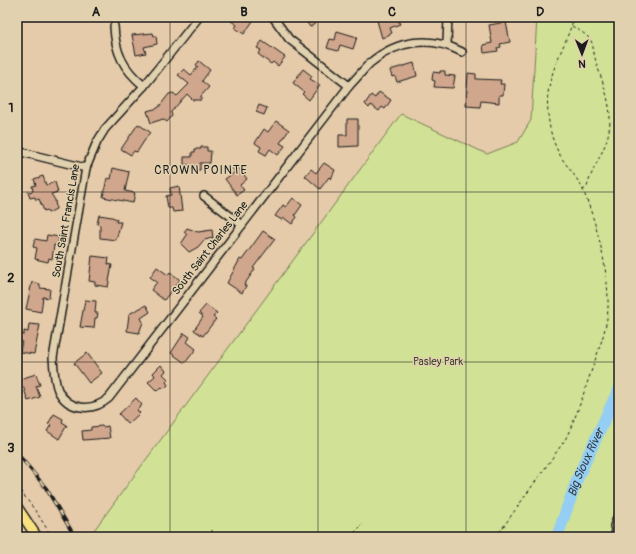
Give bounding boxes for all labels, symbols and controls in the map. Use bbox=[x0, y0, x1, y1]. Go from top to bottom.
text: A bbox=[92, 4, 101, 20]
text: B bbox=[240, 4, 248, 20]
text: C bbox=[388, 4, 396, 20]
text: D bbox=[536, 4, 544, 20]
north arrow bbox=[562, 34, 602, 74]
text: N bbox=[578, 57, 586, 70]
text: 1 bbox=[8, 100, 14, 116]
street label: South Saint Francis Lane bbox=[50, 163, 83, 279]
district label: CROWN POINTE bbox=[154, 163, 248, 178]
street label: South Saint Charles Lane bbox=[169, 198, 251, 297]
text: 2 bbox=[7, 270, 15, 286]
park label: Pasley Park bbox=[413, 355, 463, 368]
water label: Big Sioux River bbox=[564, 424, 608, 498]
text: 3 bbox=[7, 440, 15, 456]

